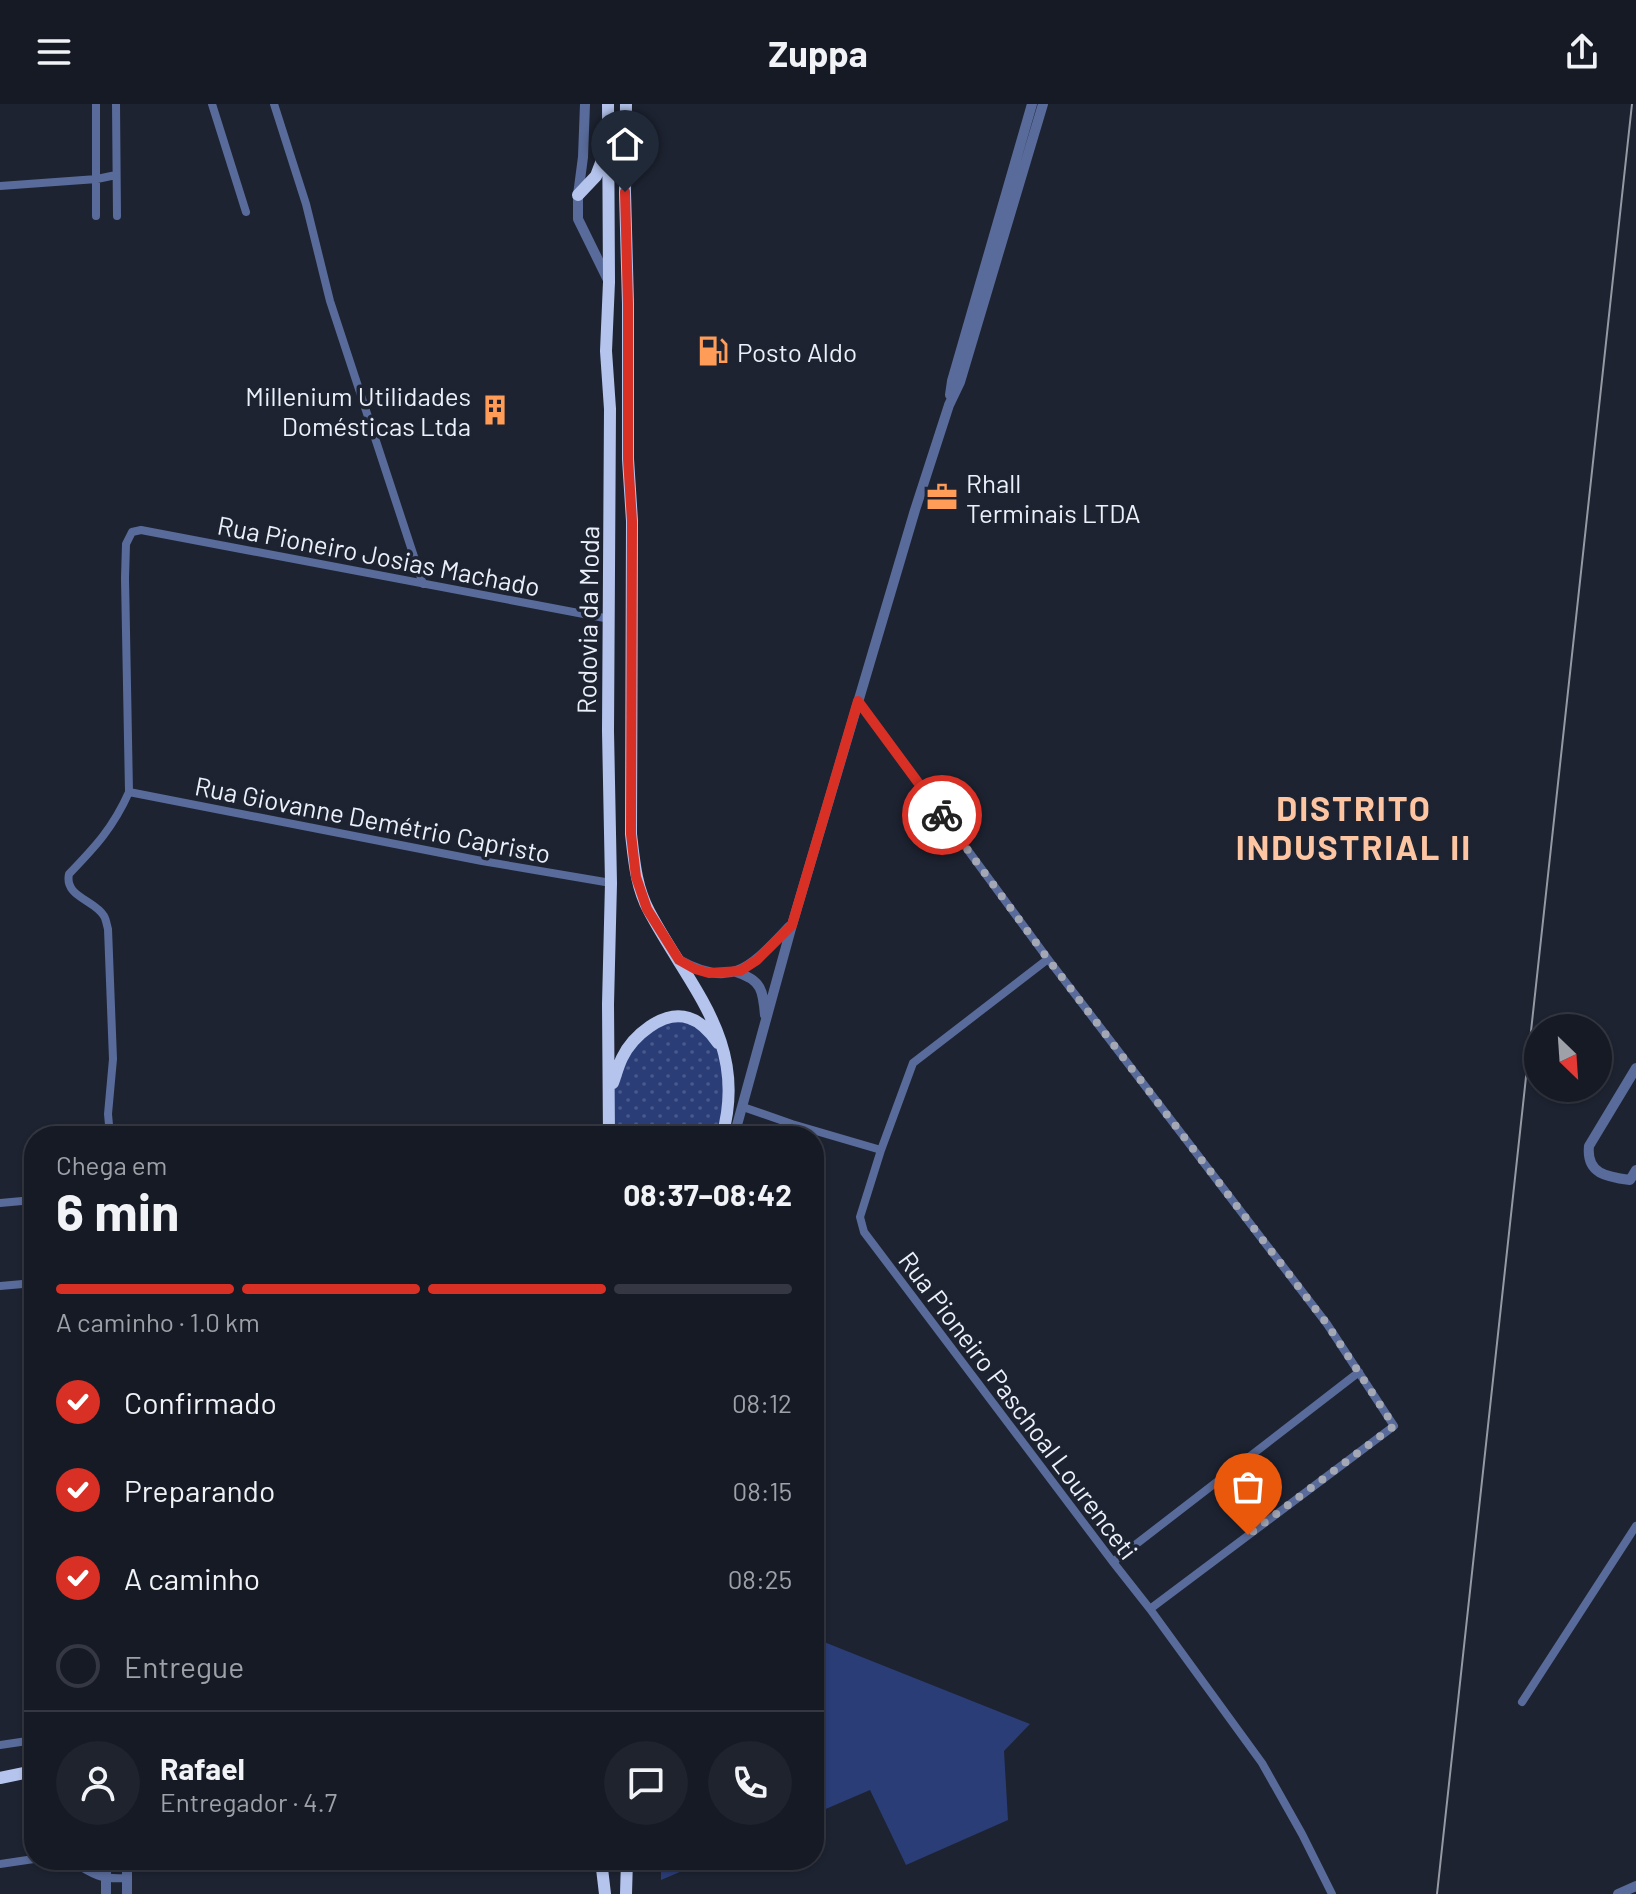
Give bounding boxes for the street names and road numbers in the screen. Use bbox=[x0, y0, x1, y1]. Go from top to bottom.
street label: Rua Pioneiro Josias Machado bbox=[215, 508, 543, 602]
street label: Rodovia da Moda bbox=[570, 526, 604, 714]
street label: Rua Giovanne Demétrio Capristo bbox=[193, 769, 553, 869]
street label: Rua Pioneiro Paschoal Lourenceti bbox=[893, 1245, 1145, 1565]

